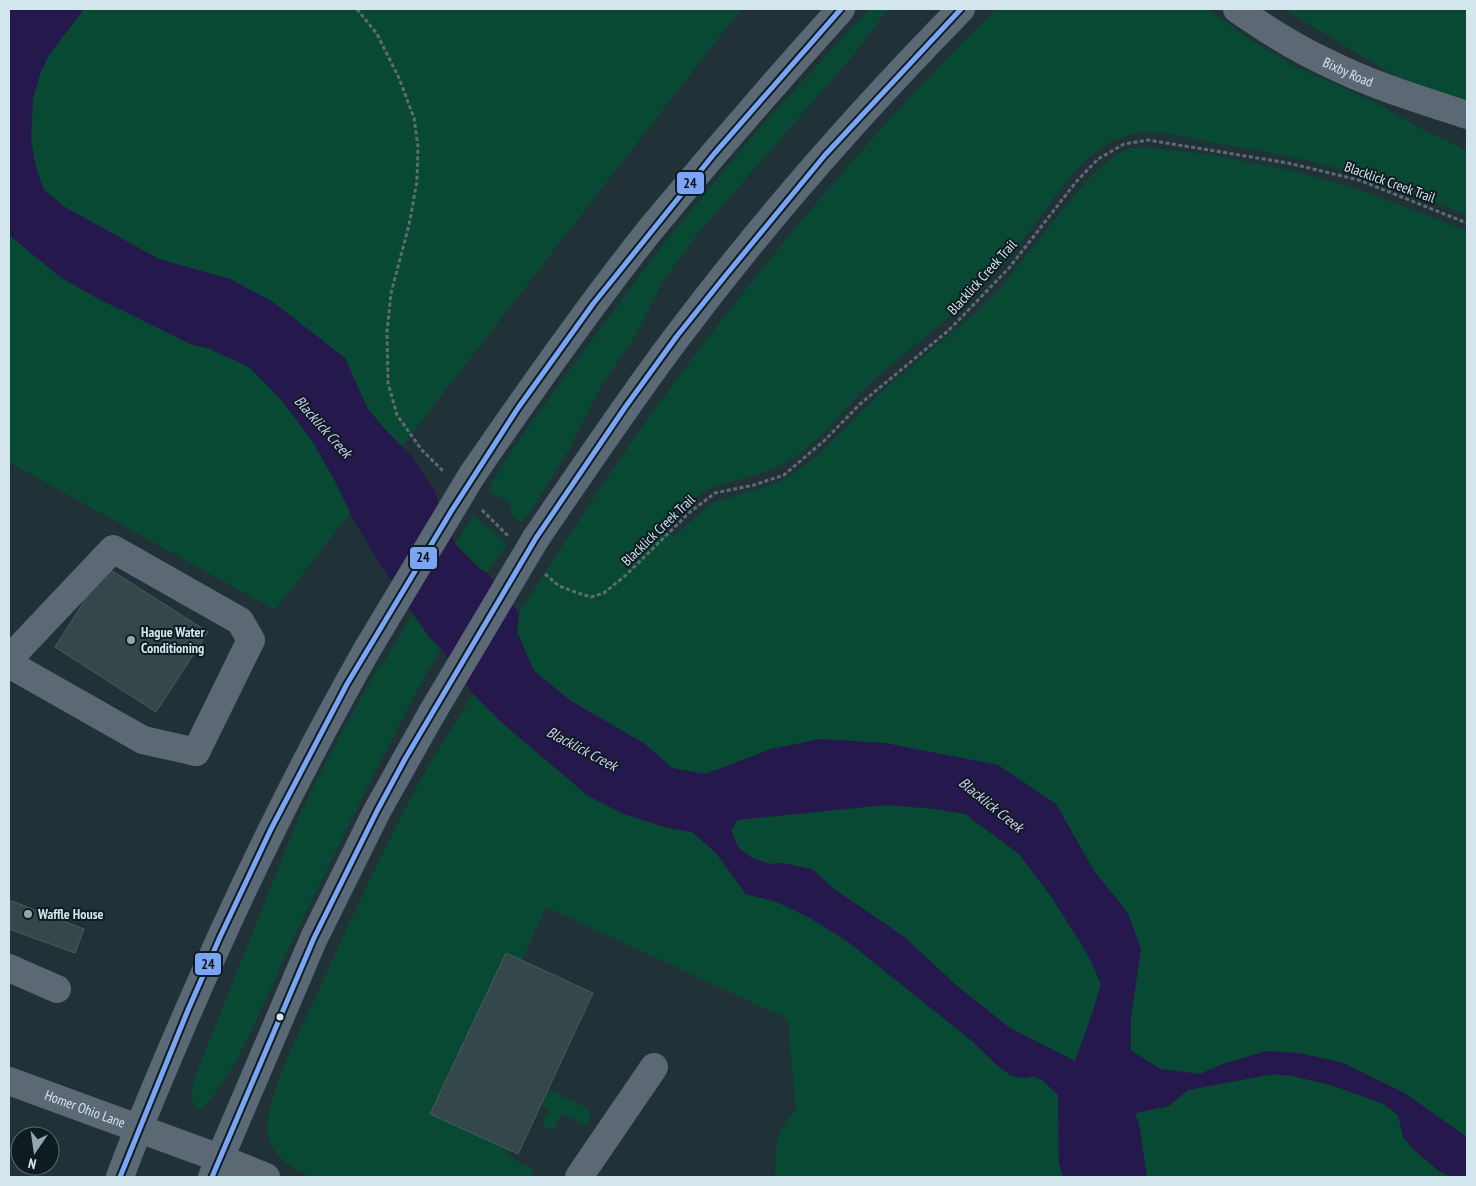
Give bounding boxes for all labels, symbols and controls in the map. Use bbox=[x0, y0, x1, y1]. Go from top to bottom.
street label: Bixby Road bbox=[1320, 53, 1376, 91]
street label: Blacklick Creek Trail bbox=[1342, 157, 1439, 207]
line badge: 24 bbox=[676, 171, 705, 195]
text: 24 bbox=[683, 174, 697, 192]
street label: Blacklick Creek Trail bbox=[943, 235, 1021, 318]
water label: Blacklick Creek bbox=[290, 392, 358, 463]
street label: Blacklick Creek Trail bbox=[617, 490, 699, 570]
line badge: 24 bbox=[409, 546, 438, 570]
text: 24 bbox=[416, 548, 430, 566]
place label: Hague Water Conditioning bbox=[141, 623, 206, 657]
marker: Hague Water Conditioning bbox=[125, 634, 137, 646]
water label: Blacklick Creek bbox=[544, 722, 623, 776]
water label: Blacklick Creek bbox=[955, 773, 1029, 838]
place label: Waffle House bbox=[37, 905, 104, 923]
marker: Waffle House bbox=[22, 908, 34, 920]
line badge: 24 bbox=[194, 952, 222, 976]
text: 24 bbox=[201, 955, 215, 973]
unlabelled marker bbox=[275, 1012, 285, 1022]
street label: Homer Ohio Lane bbox=[42, 1086, 128, 1132]
north arrow bbox=[10, 1126, 60, 1176]
text: N bbox=[26, 1154, 38, 1173]

